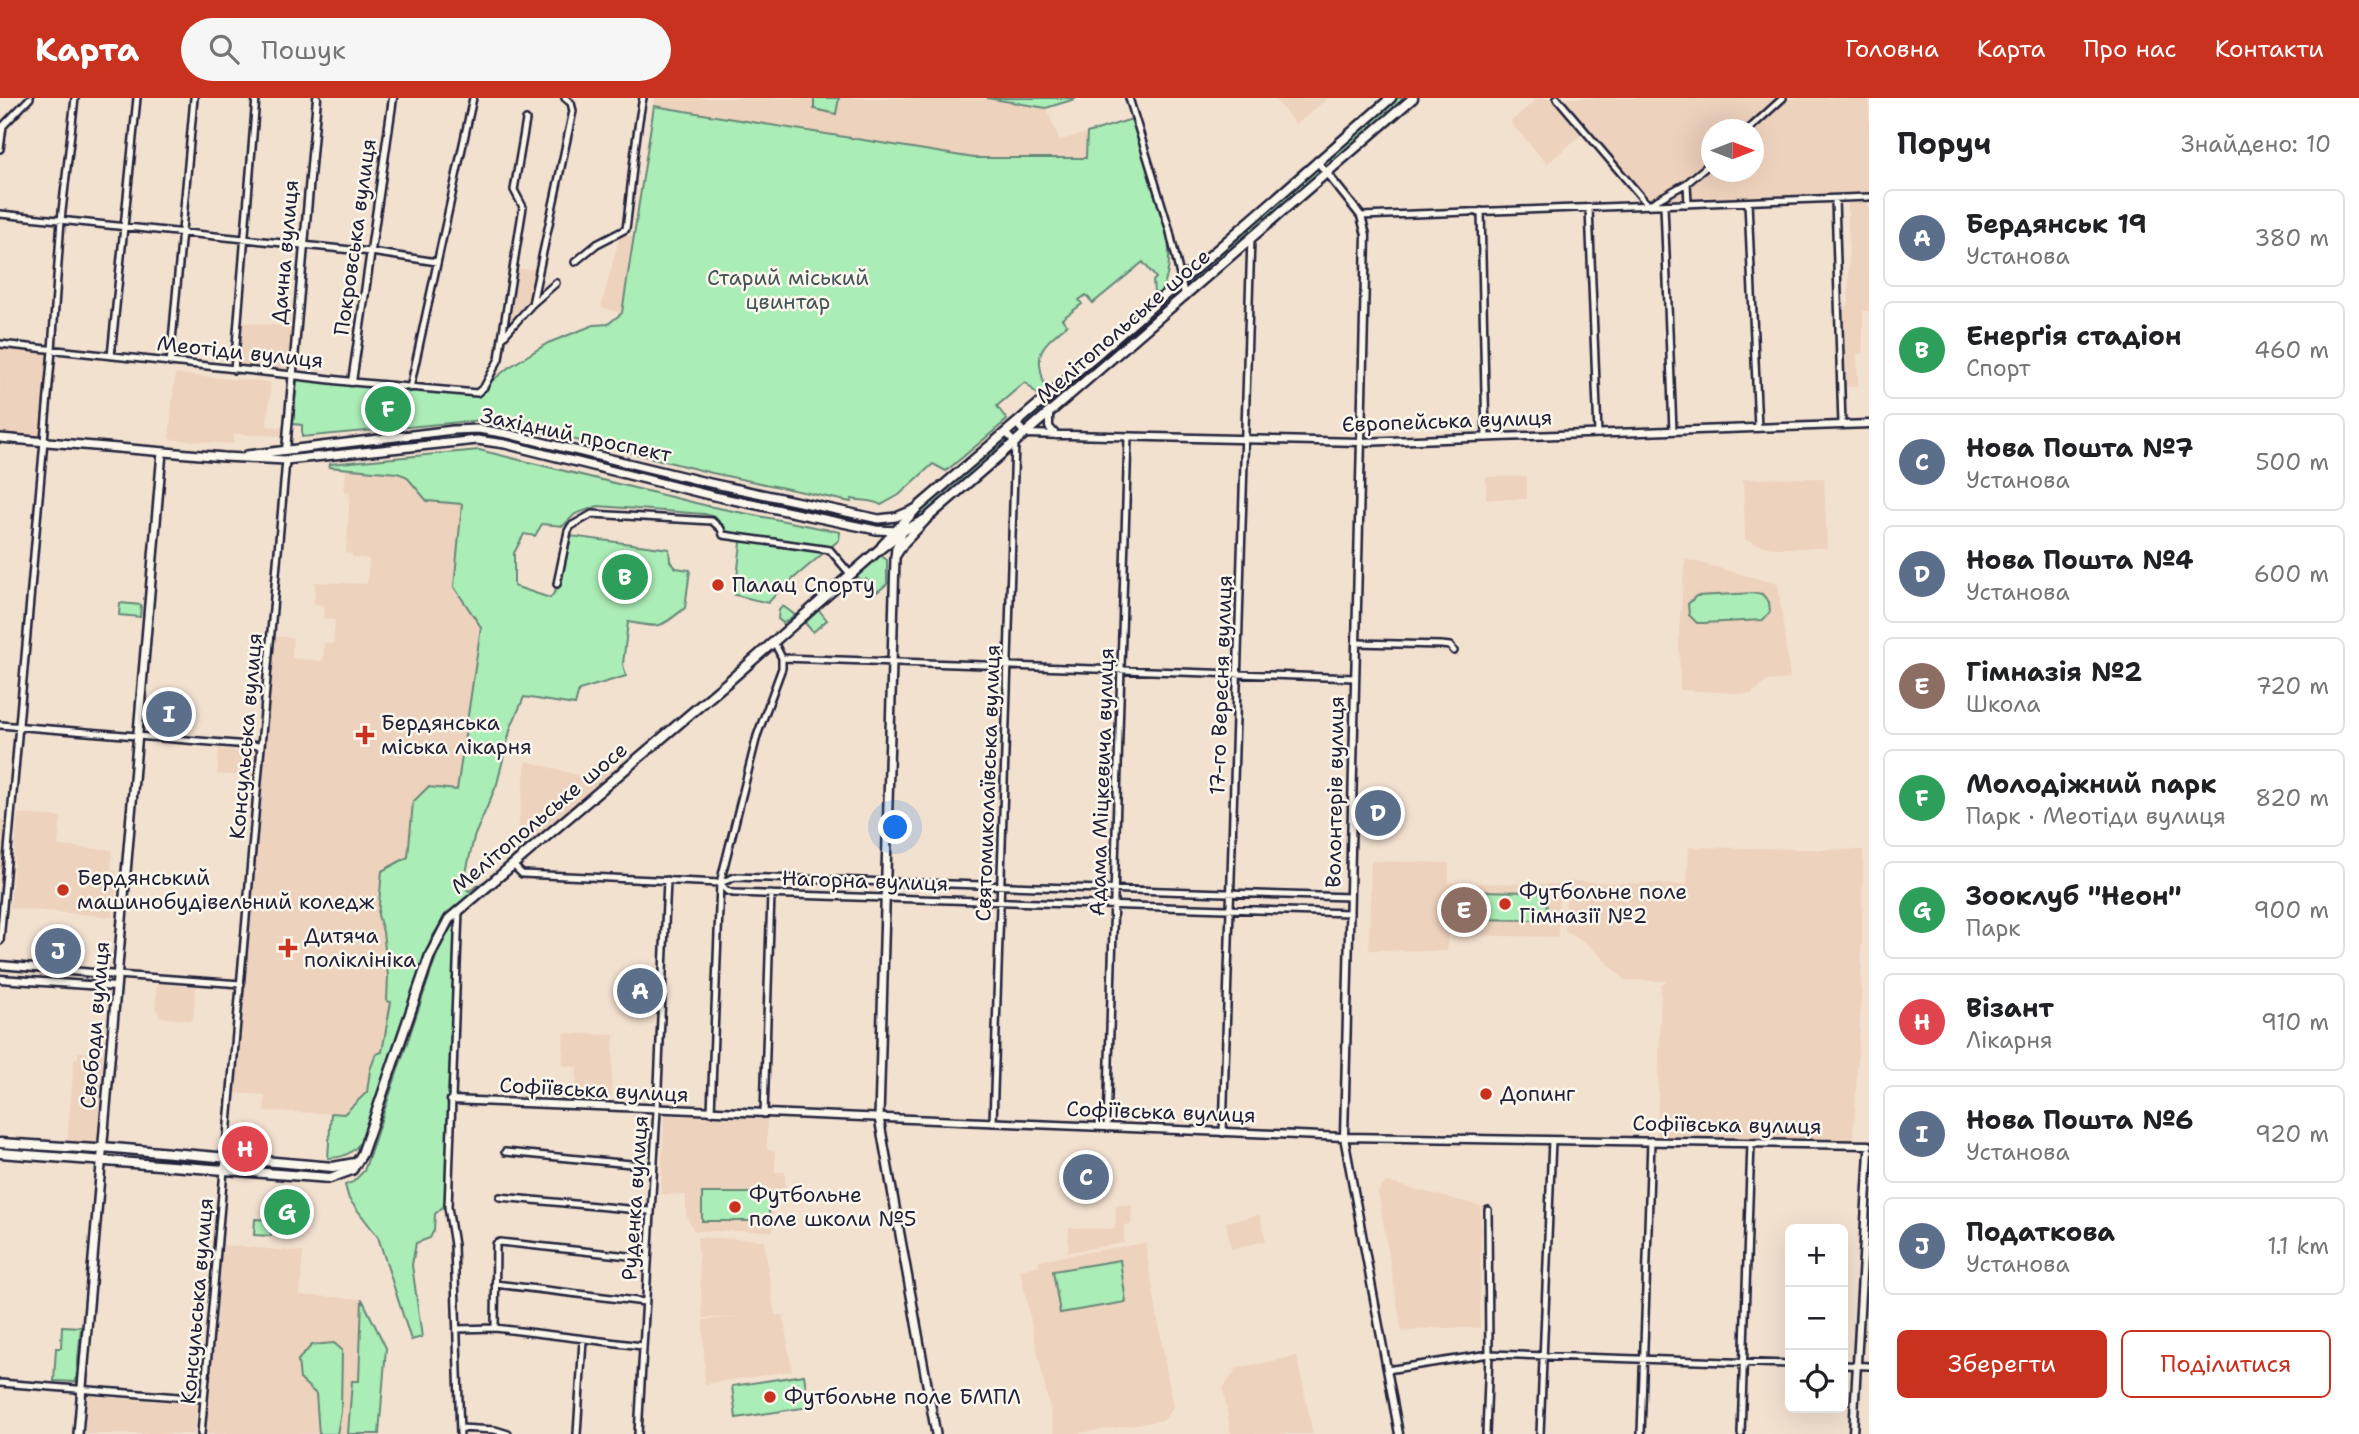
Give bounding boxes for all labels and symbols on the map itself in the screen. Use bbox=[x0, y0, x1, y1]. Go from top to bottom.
north arrow bbox=[1701, 119, 1764, 182]
street label: Покровська вулиця bbox=[327, 137, 383, 337]
street label: Дачна вулиця bbox=[265, 179, 305, 325]
street label: Мелітопольське шосе bbox=[1030, 242, 1216, 410]
park label: Старий міський цвинтар bbox=[707, 264, 869, 316]
street label: Меотіди вулиця bbox=[155, 329, 325, 375]
pin: F bbox=[365, 383, 411, 435]
street label: Західний проспект bbox=[478, 401, 674, 469]
street label: Європейська вулиця bbox=[1341, 403, 1553, 439]
pin: B bbox=[602, 551, 648, 603]
place label: Палац Спорту bbox=[732, 571, 875, 599]
street label: 17-го Вересня вулиця bbox=[1203, 574, 1239, 796]
marker: Палац Спорту bbox=[710, 577, 726, 593]
street label: Консульська вулиця bbox=[223, 632, 269, 840]
street label: Святомиколаївська вулиця bbox=[969, 644, 1007, 922]
street label: Адама Міцкевича вулиця bbox=[1083, 647, 1121, 917]
pin: I bbox=[146, 688, 192, 740]
street label: Волонтерів вулиця bbox=[1319, 696, 1351, 888]
place label: Бердянська міська лікарня bbox=[381, 709, 532, 761]
marker: Бердянська міська лікарня bbox=[355, 725, 375, 745]
street label: Мелітопольське шосе bbox=[445, 736, 633, 900]
pin: D bbox=[1355, 787, 1401, 839]
your location bbox=[878, 810, 912, 844]
place label: Бердянський машинобудівельний коледж bbox=[77, 864, 375, 916]
street label: Нагорна вулиця bbox=[781, 864, 949, 898]
place label: Футбольне поле Гімназії №2 bbox=[1519, 878, 1687, 930]
marker: Бердянський машинобудівельний коледж bbox=[55, 882, 71, 898]
pin: E bbox=[1441, 884, 1487, 936]
marker: Футбольне поле Гімназії №2 bbox=[1497, 896, 1513, 912]
place label: Дитяча поліклініка bbox=[304, 922, 416, 974]
pin: J bbox=[35, 925, 81, 977]
marker: Дитяча поліклініка bbox=[278, 938, 298, 958]
street label: Свободи вулиця bbox=[74, 940, 116, 1110]
pin: A bbox=[617, 965, 663, 1017]
street label: Софіївська вулиця bbox=[499, 1071, 689, 1109]
place label: Допинг bbox=[1500, 1080, 1576, 1108]
marker: Допинг bbox=[1478, 1086, 1494, 1102]
street label: Софіївська вулиця bbox=[1066, 1095, 1256, 1129]
street label: Софіївська вулиця bbox=[1632, 1109, 1822, 1141]
street label: Руденка вулиця bbox=[615, 1115, 655, 1281]
pin: H bbox=[222, 1123, 268, 1175]
pin: C bbox=[1063, 1151, 1109, 1203]
place label: Футбольне поле школи №5 bbox=[749, 1181, 917, 1233]
pin: G bbox=[264, 1186, 310, 1238]
street label: Консульська вулиця bbox=[174, 1197, 220, 1405]
marker: Футбольне поле школи №5 bbox=[727, 1199, 743, 1215]
place label: Футбольне поле БМПЛ bbox=[784, 1383, 1021, 1411]
marker: Футбольне поле БМПЛ bbox=[762, 1389, 778, 1405]

